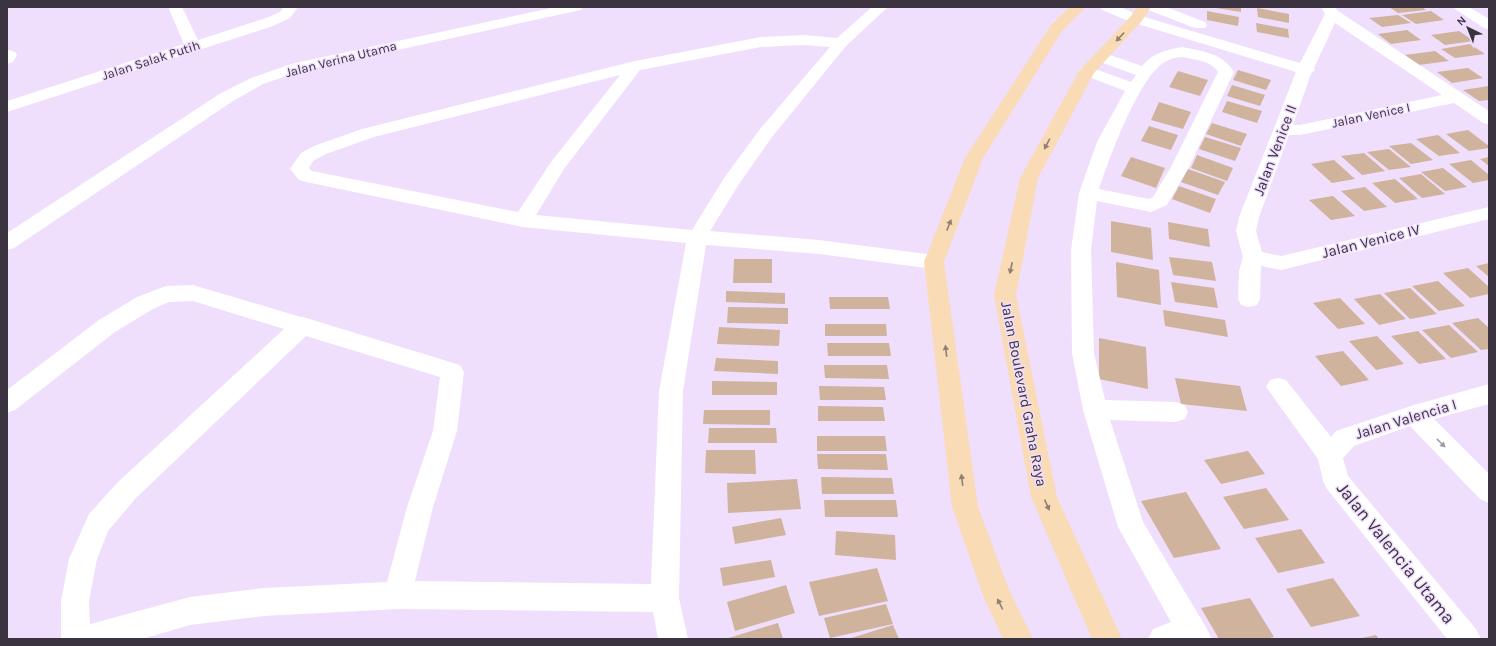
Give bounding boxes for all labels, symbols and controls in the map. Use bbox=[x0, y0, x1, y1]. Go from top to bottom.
north arrow bbox=[1448, 8, 1488, 48]
text: N bbox=[1454, 14, 1469, 28]
one-way arrow bbox=[1115, 32, 1124, 42]
street label: Jalan Salak Putih bbox=[100, 37, 202, 83]
street label: Jalan Verina Utama bbox=[284, 38, 398, 80]
street label: Jalan Venice I bbox=[1331, 99, 1411, 131]
street label: Jalan Venice II bbox=[1249, 102, 1301, 198]
one-way arrow bbox=[1044, 138, 1051, 150]
one-way arrow bbox=[946, 218, 952, 230]
street label: Jalan Venice IV bbox=[1320, 220, 1422, 262]
one-way arrow bbox=[1007, 261, 1013, 274]
street label: Jalan Boulevard Graha Raya bbox=[997, 300, 1051, 488]
one-way arrow bbox=[943, 345, 949, 357]
street label: Jalan Valencia I bbox=[1353, 395, 1459, 443]
one-way arrow bbox=[1436, 438, 1446, 448]
one-way arrow bbox=[959, 474, 965, 486]
street label: Jalan Valencia Utama bbox=[1332, 478, 1460, 628]
one-way arrow bbox=[1044, 499, 1050, 510]
one-way arrow bbox=[997, 598, 1004, 610]

